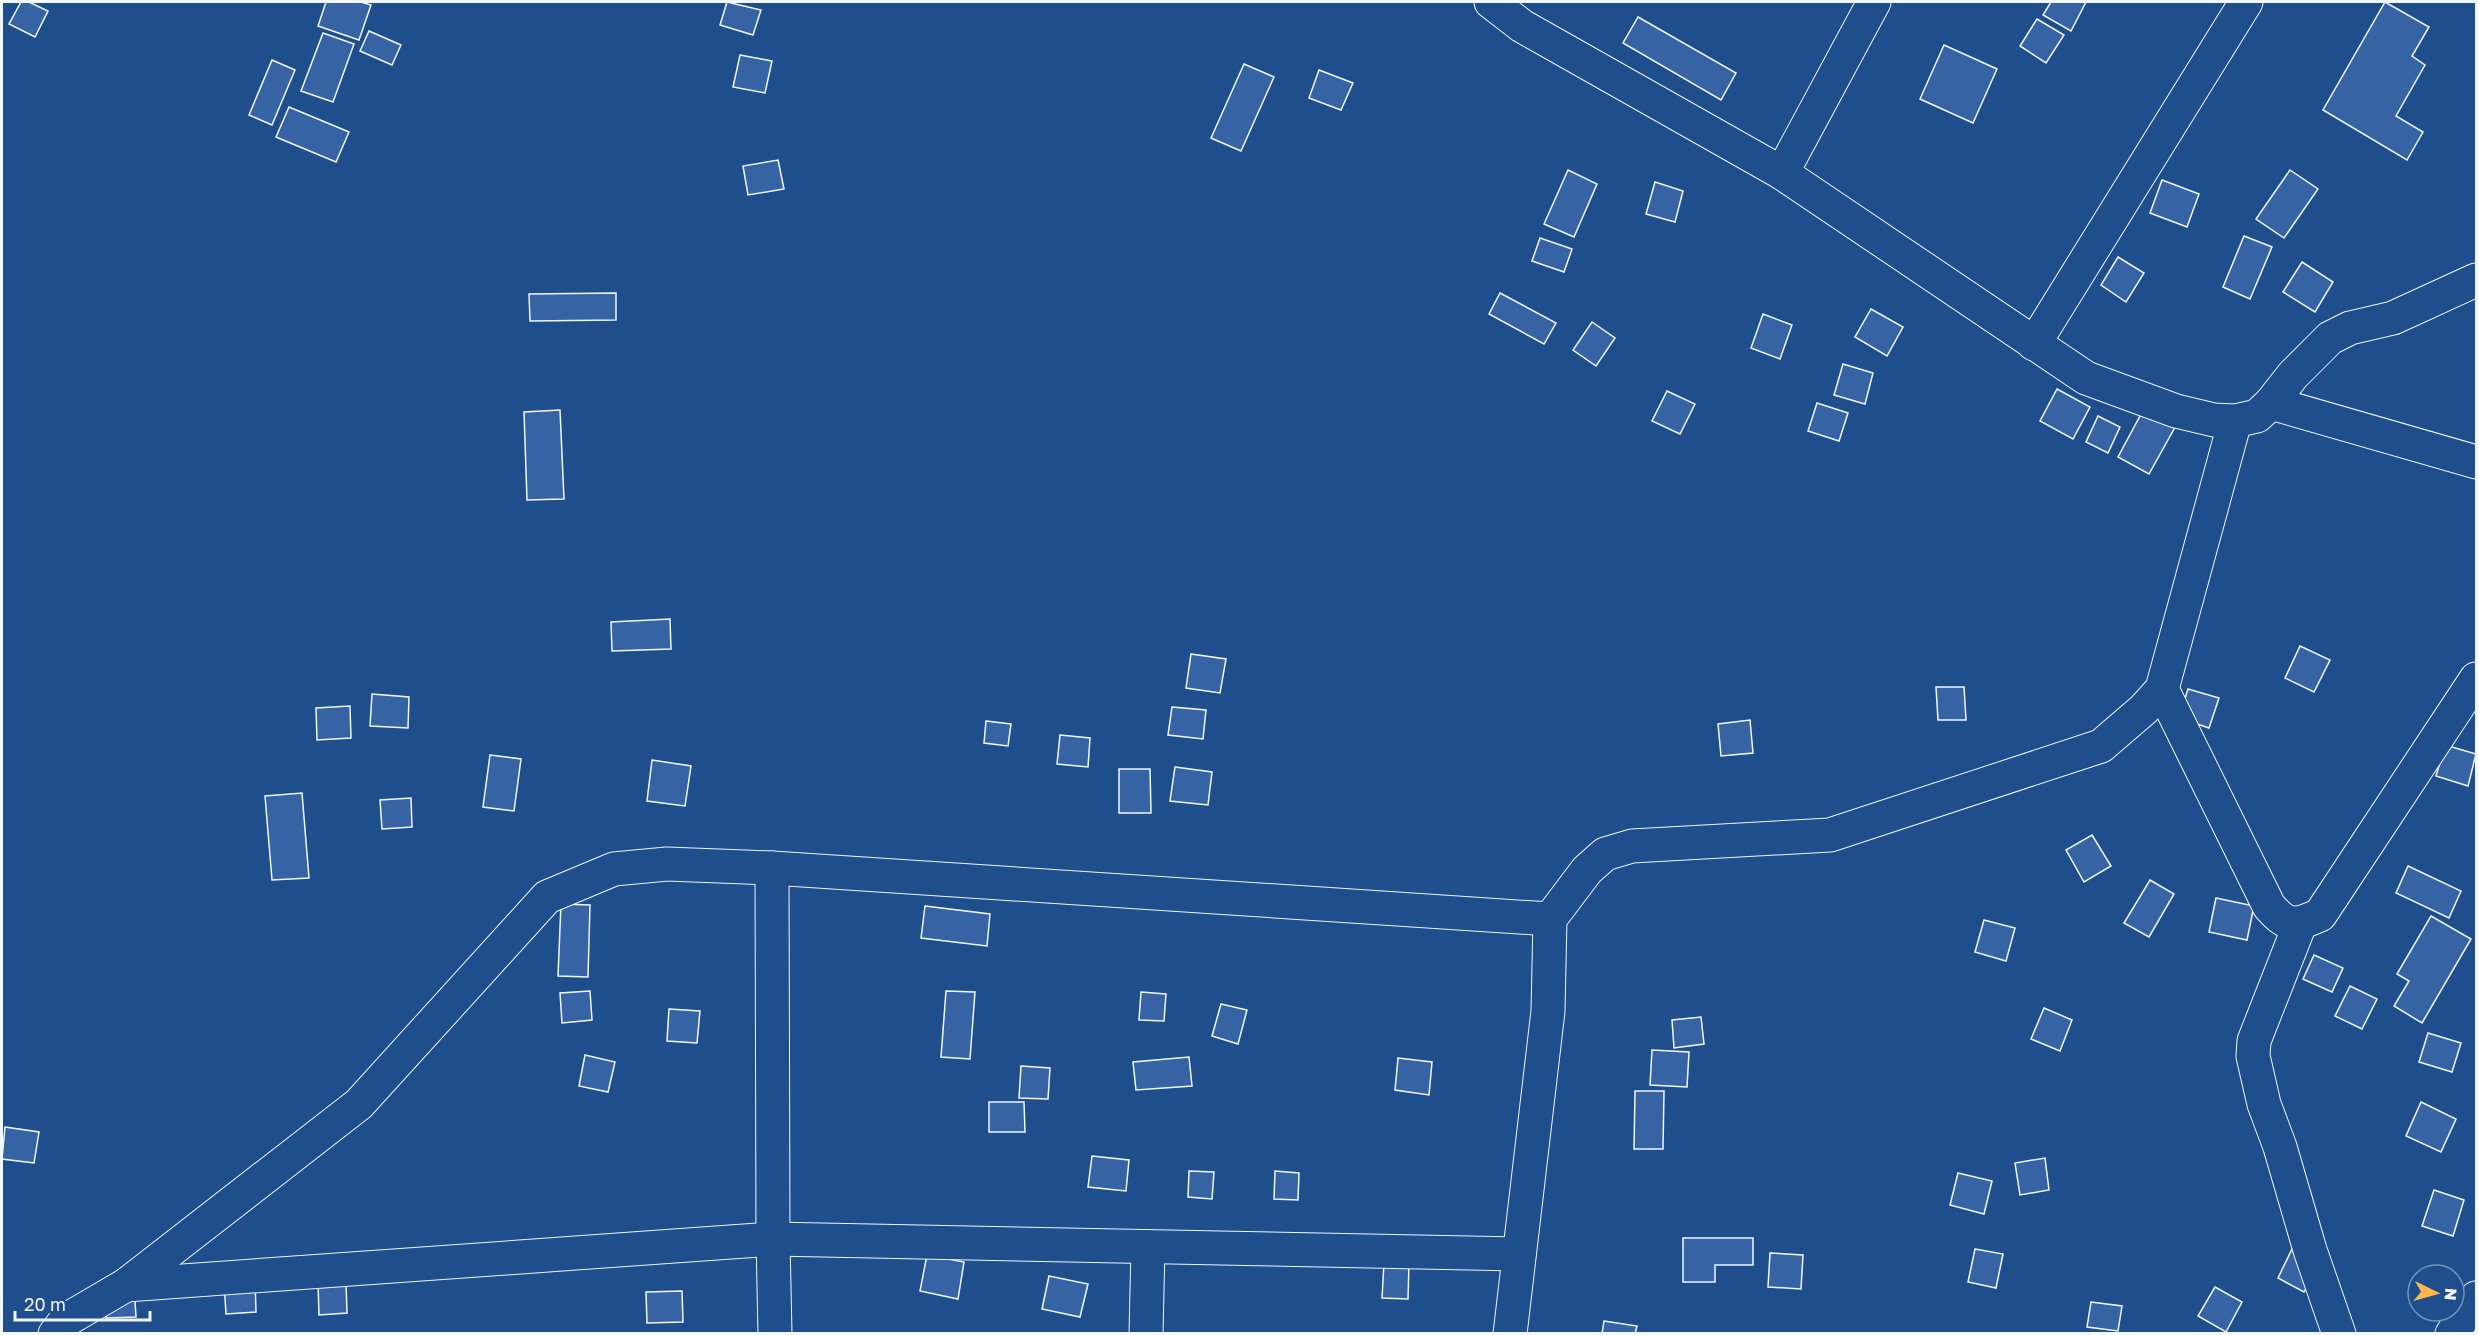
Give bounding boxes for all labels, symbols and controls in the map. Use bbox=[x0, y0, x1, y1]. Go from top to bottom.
north arrow bbox=[2406, 1263, 2466, 1323]
scale bar bbox=[15, 1284, 150, 1322]
text: N bbox=[2440, 1287, 2461, 1301]
text: 20 m bbox=[24, 1293, 66, 1315]

